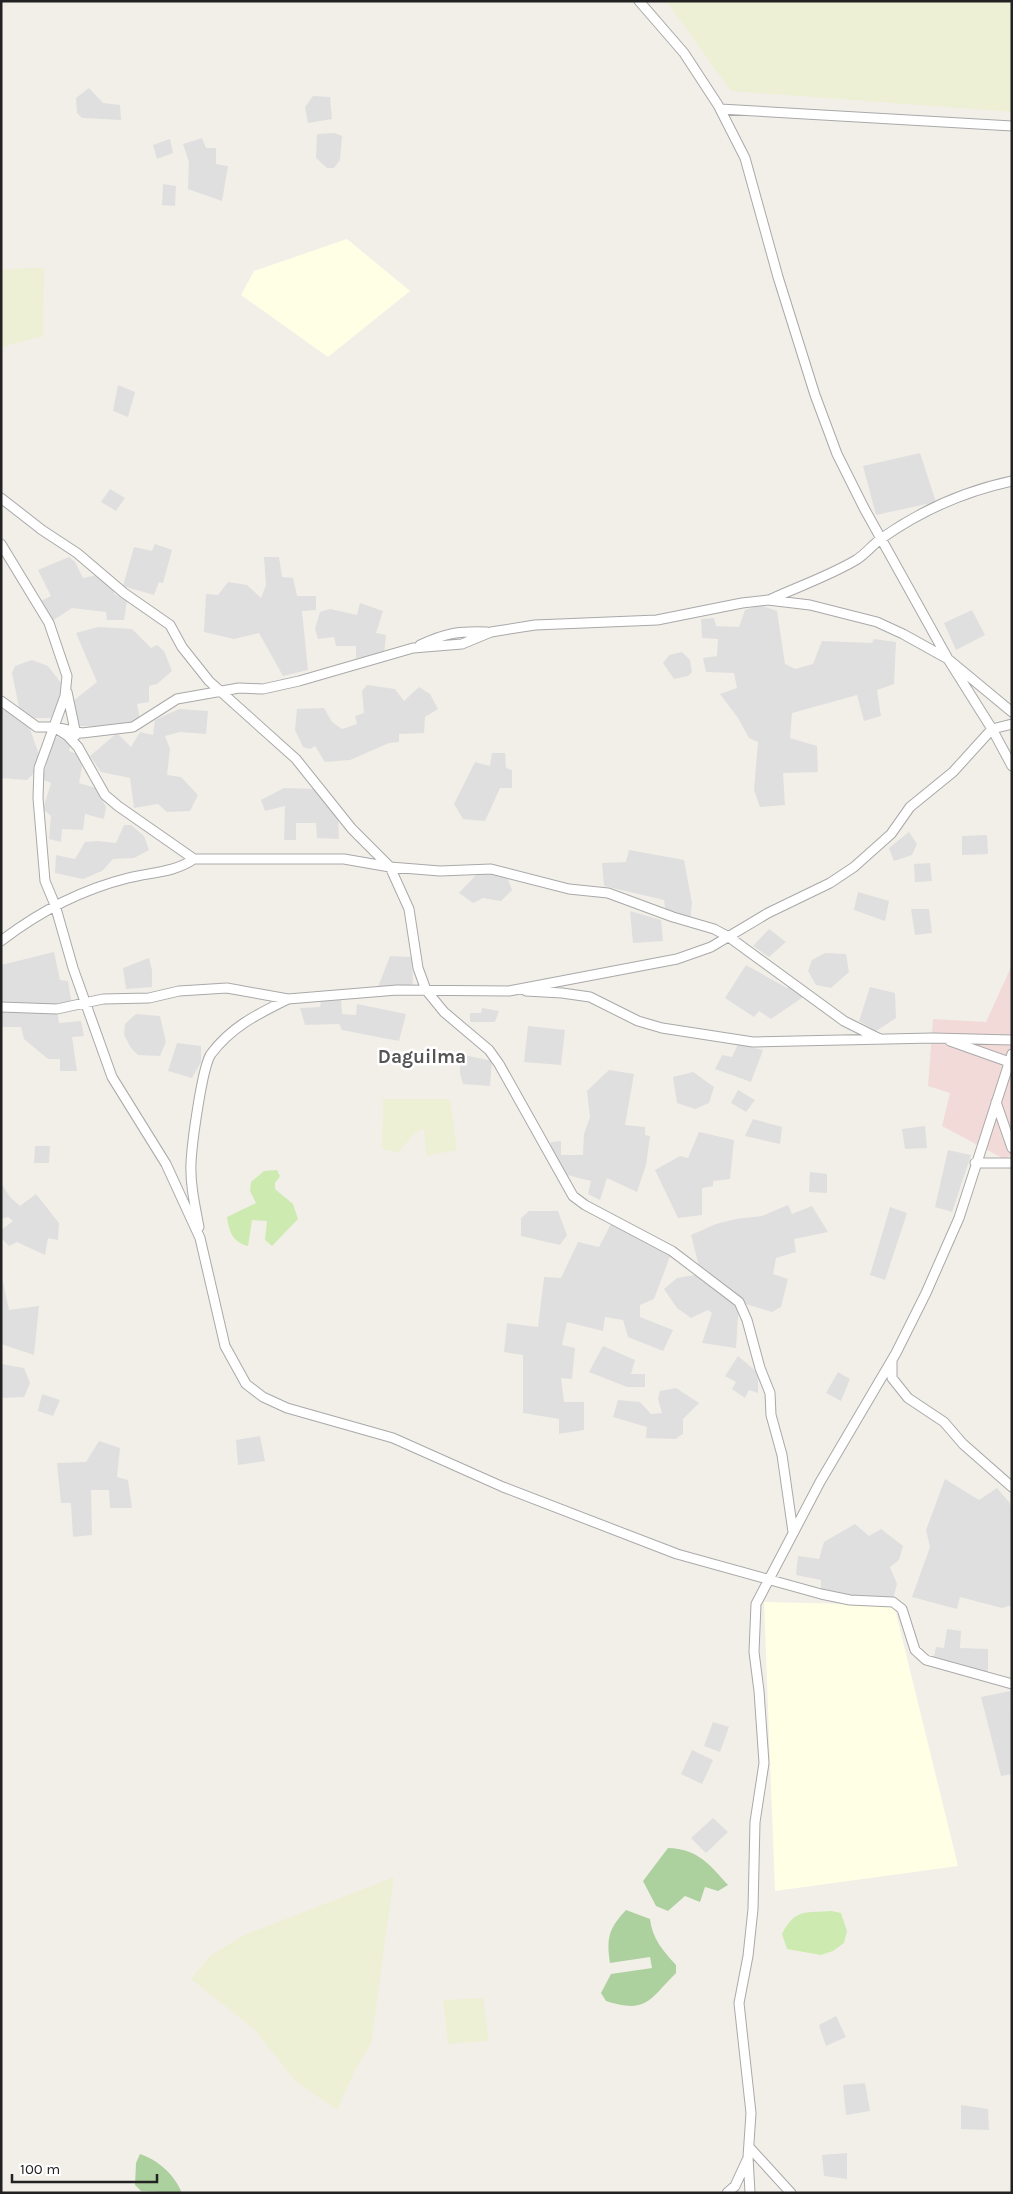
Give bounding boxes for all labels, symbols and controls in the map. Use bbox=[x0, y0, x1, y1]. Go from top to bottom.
district label: Daguilma bbox=[378, 1046, 466, 1068]
scale bar bbox=[12, 2152, 158, 2184]
text: 100 m bbox=[20, 2160, 60, 2178]

